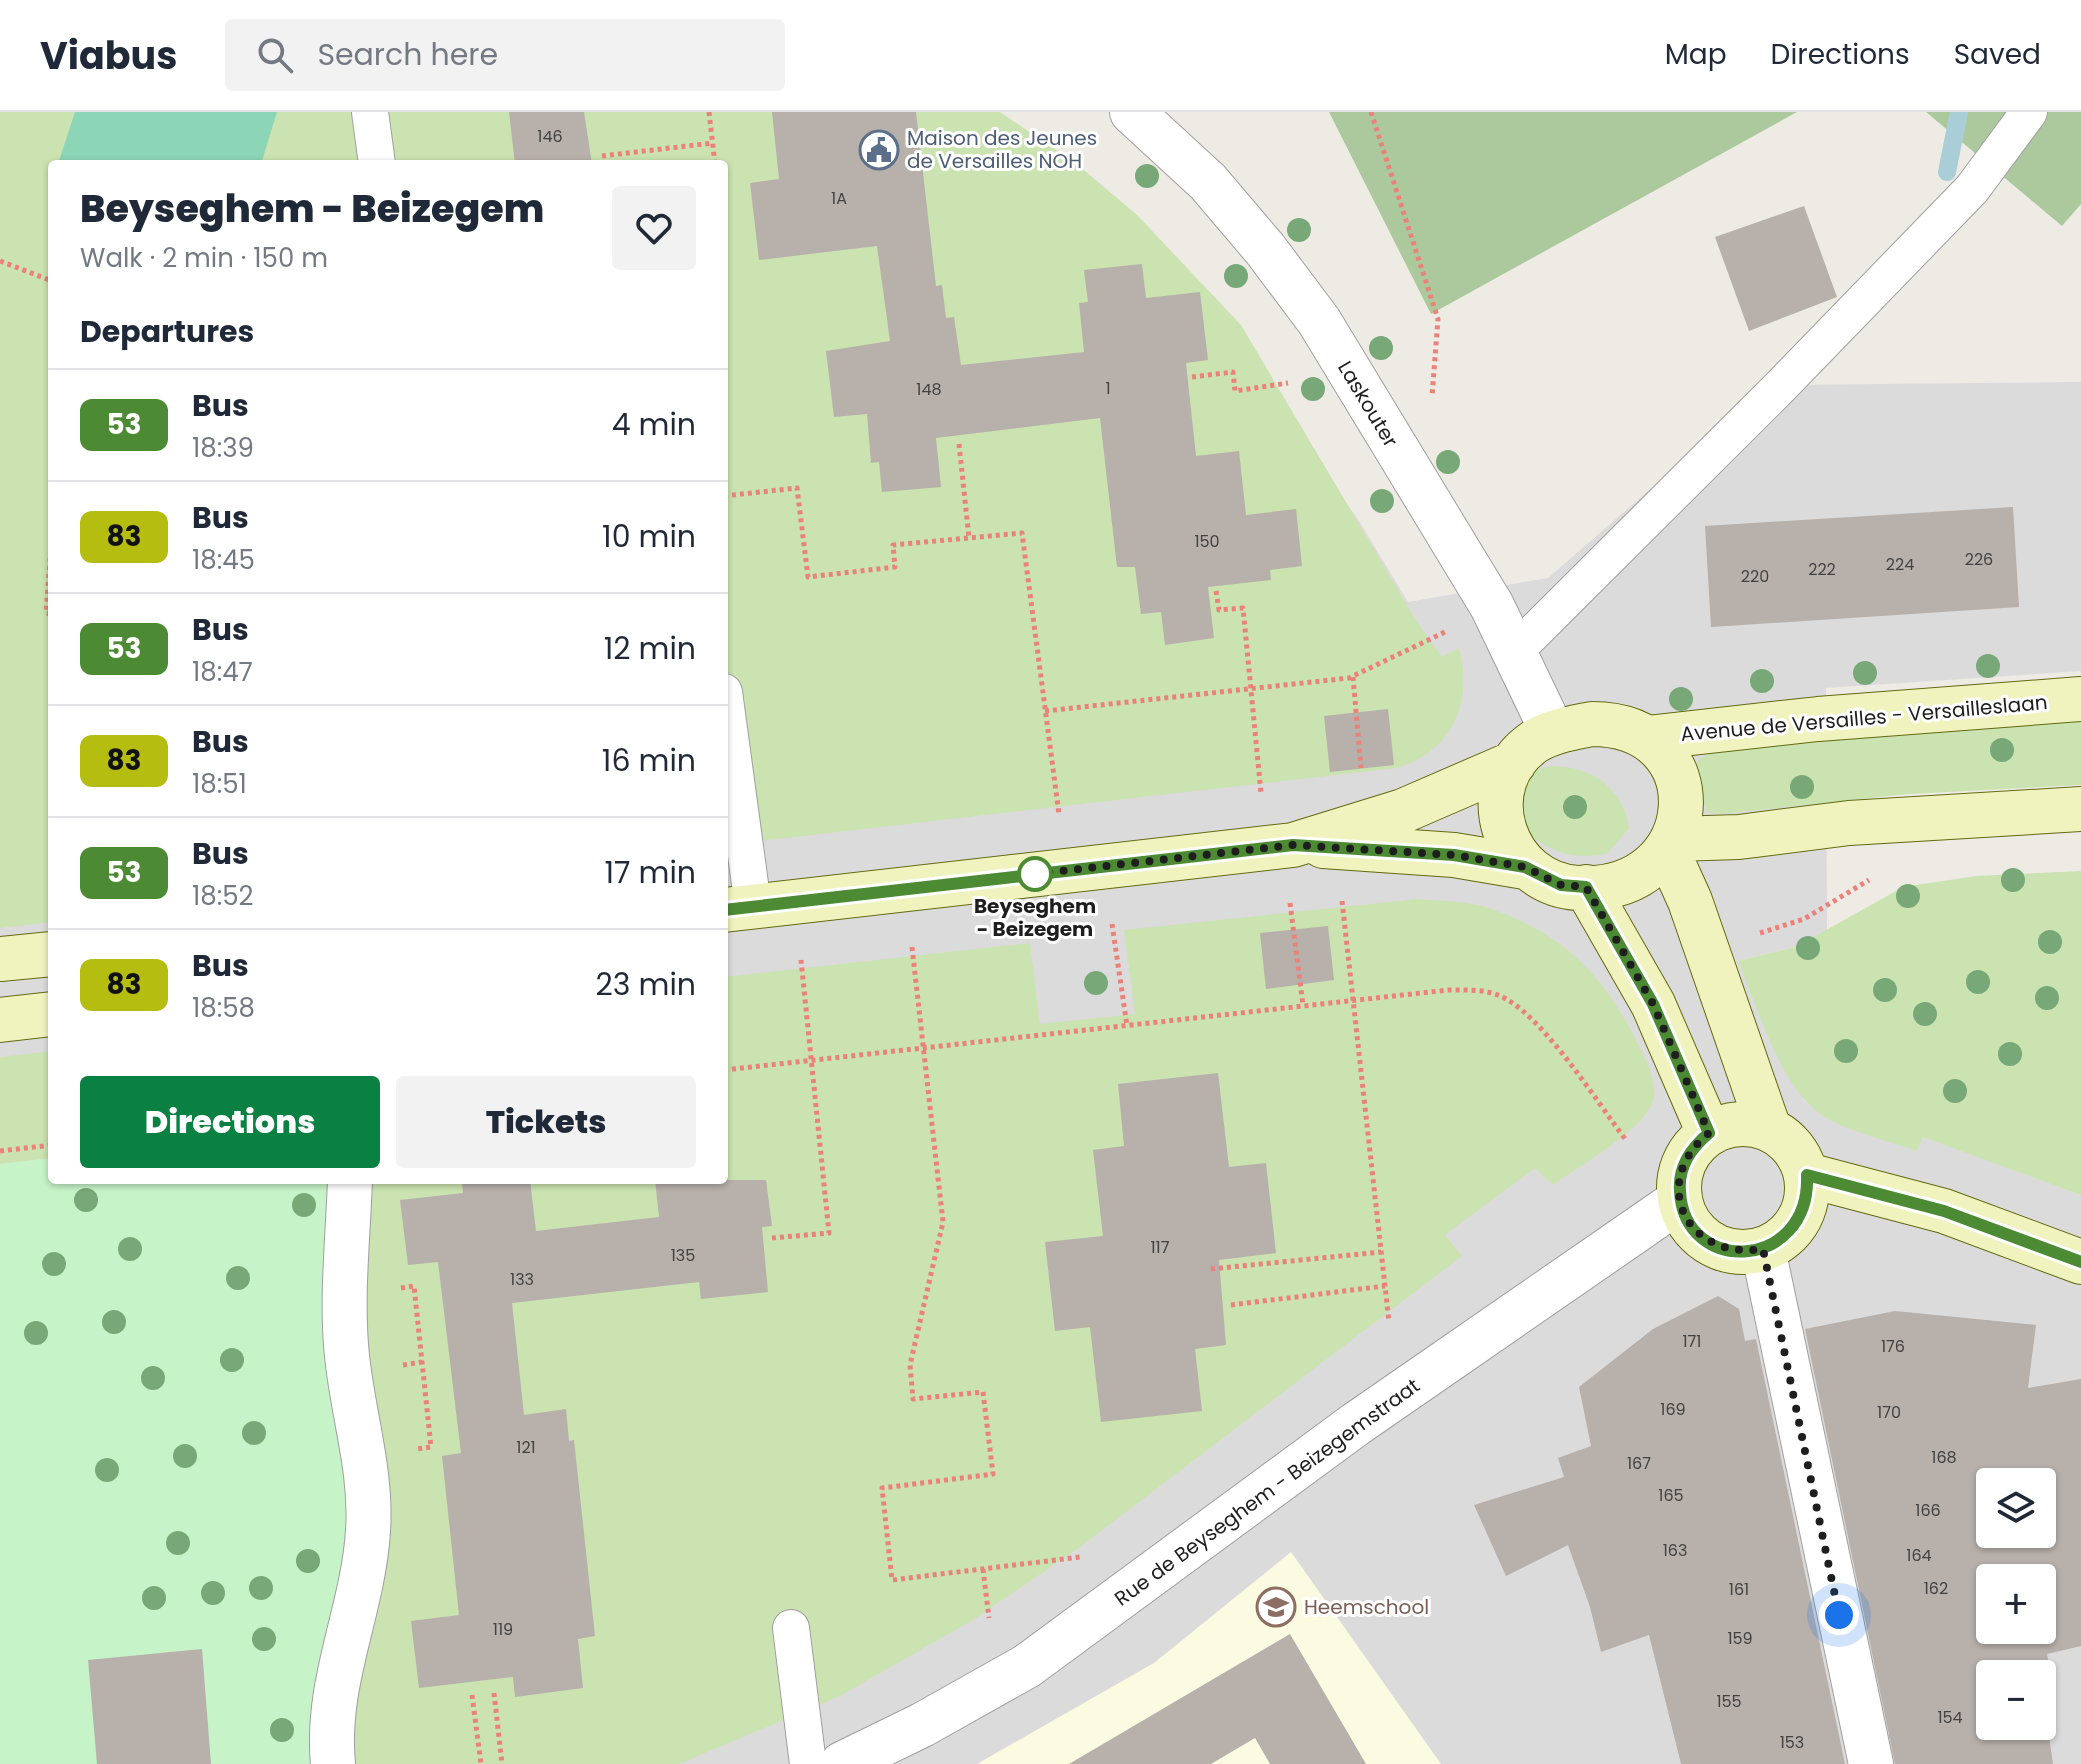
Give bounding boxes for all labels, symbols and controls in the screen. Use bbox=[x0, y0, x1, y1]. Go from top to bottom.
search box bbox=[225, 19, 785, 91]
text: Viabus bbox=[40, 29, 177, 82]
icon: search bbox=[253, 33, 297, 77]
text: Search here bbox=[317, 33, 498, 76]
text: Map bbox=[1665, 35, 1727, 74]
text: Directions bbox=[1771, 35, 1910, 74]
text: Saved bbox=[1954, 35, 2041, 74]
place label: Maison des Jeunes de Versailles NOH bbox=[907, 124, 1097, 175]
house number: 146 bbox=[537, 125, 563, 148]
public building icon: Maison des Jeunes de Versailles NOH bbox=[858, 129, 900, 171]
text: Beyseghem - Beizegem bbox=[80, 182, 544, 235]
button: heart bbox=[612, 186, 696, 270]
house number: 1A bbox=[831, 187, 847, 210]
text: Walk · 2 min · 150 m bbox=[80, 240, 328, 276]
text: Departures bbox=[80, 310, 254, 353]
street label: Laskouter bbox=[1331, 356, 1405, 452]
house number: 1 bbox=[1105, 377, 1111, 400]
house number: 148 bbox=[916, 378, 942, 401]
text: Bus bbox=[192, 384, 249, 427]
text: 4 min bbox=[612, 403, 696, 446]
text: 53 bbox=[106, 405, 142, 444]
text: 18:39 bbox=[192, 430, 254, 466]
text: Bus bbox=[192, 496, 249, 539]
text: 10 min bbox=[602, 515, 696, 558]
text: 83 bbox=[106, 517, 142, 556]
house number: 150 bbox=[1194, 530, 1220, 553]
text: 18:45 bbox=[192, 542, 255, 578]
house number: 226 bbox=[1965, 548, 1993, 571]
house number: 224 bbox=[1886, 553, 1914, 576]
house number: 222 bbox=[1808, 558, 1836, 581]
house number: 220 bbox=[1741, 565, 1769, 588]
text: Bus bbox=[192, 608, 249, 651]
text: 12 min bbox=[604, 627, 696, 670]
text: 53 bbox=[106, 629, 142, 668]
text: 18:47 bbox=[192, 654, 253, 690]
street label: Avenue de Versailles - Versailleslaan bbox=[1679, 688, 2049, 748]
text: Bus bbox=[192, 720, 249, 763]
text: 16 min bbox=[602, 739, 696, 782]
text: 83 bbox=[106, 741, 142, 780]
text: 18:51 bbox=[192, 766, 247, 802]
text: Bus bbox=[192, 832, 249, 875]
text: 17 min bbox=[605, 851, 696, 894]
text: 53 bbox=[106, 853, 142, 892]
marker: Beyseghem - Beizegem bbox=[1018, 857, 1052, 891]
text: 18:52 bbox=[192, 878, 254, 914]
place label: Beyseghem - Beizegem bbox=[974, 892, 1096, 943]
text: Bus bbox=[192, 944, 249, 987]
text: 23 min bbox=[596, 963, 696, 1006]
text: 83 bbox=[106, 965, 142, 1004]
text: 18:58 bbox=[192, 990, 255, 1026]
button: Directions bbox=[80, 1076, 380, 1168]
button: Tickets bbox=[396, 1076, 696, 1168]
house number: 117 bbox=[1151, 1236, 1170, 1259]
house number: 135 bbox=[671, 1244, 695, 1267]
house number: 133 bbox=[510, 1268, 534, 1291]
house number: 171 bbox=[1683, 1330, 1701, 1353]
house number: 176 bbox=[1881, 1335, 1905, 1358]
street label: Rue de Beyseghem - Beizegemstraat bbox=[1109, 1372, 1425, 1612]
house number: 169 bbox=[1660, 1398, 1686, 1421]
house number: 170 bbox=[1877, 1401, 1901, 1424]
house number: 121 bbox=[516, 1436, 536, 1459]
house number: 168 bbox=[1931, 1446, 1957, 1469]
house number: 167 bbox=[1627, 1452, 1651, 1475]
map controls bbox=[1976, 1468, 2056, 1740]
button: layers bbox=[1976, 1468, 2056, 1548]
house number: 165 bbox=[1658, 1484, 1684, 1507]
house number: 166 bbox=[1915, 1499, 1941, 1522]
house number: 163 bbox=[1663, 1539, 1687, 1562]
house number: 164 bbox=[1906, 1544, 1932, 1567]
button: + bbox=[1976, 1564, 2056, 1644]
house number: 162 bbox=[1924, 1577, 1948, 1600]
house number: 161 bbox=[1729, 1578, 1749, 1601]
school or university icon: Heemschool bbox=[1255, 1586, 1297, 1628]
place label: Heemschool bbox=[1304, 1593, 1429, 1621]
your location bbox=[1819, 1595, 1859, 1635]
house number: 119 bbox=[493, 1618, 513, 1641]
house number: 159 bbox=[1727, 1627, 1753, 1650]
button: − bbox=[1976, 1660, 2056, 1740]
house number: 155 bbox=[1716, 1690, 1742, 1713]
house number: 154 bbox=[1937, 1706, 1963, 1729]
house number: 153 bbox=[1780, 1731, 1804, 1754]

